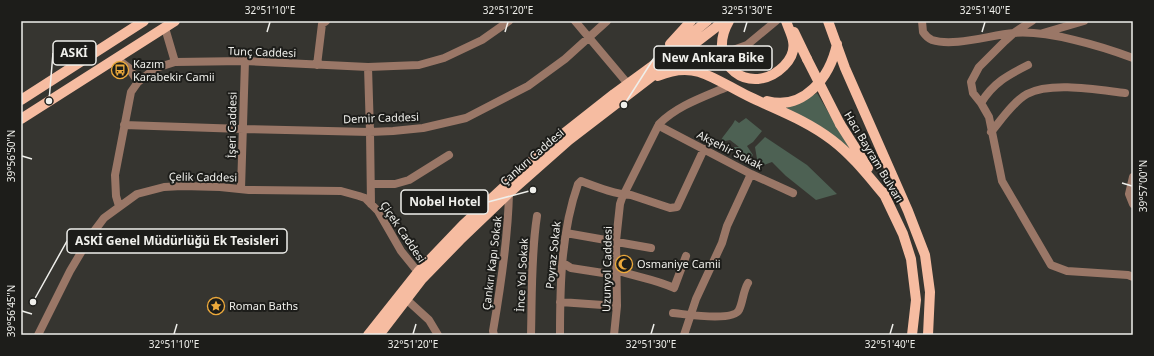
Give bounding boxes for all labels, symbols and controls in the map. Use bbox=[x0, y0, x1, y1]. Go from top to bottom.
text: 32°51'10"E bbox=[245, 3, 295, 17]
text: 32°51'20"E bbox=[483, 3, 533, 17]
text: 32°51'30"E bbox=[722, 3, 772, 17]
text: 32°51'40"E bbox=[960, 3, 1010, 17]
callout: ASKİ bbox=[53, 41, 96, 65]
street label: Tunç Caddesi bbox=[228, 43, 296, 60]
text: ASKİ bbox=[60, 44, 88, 61]
callout: New Ankara Bike bbox=[654, 46, 772, 70]
text: New Ankara Bike bbox=[662, 49, 764, 66]
place label: Kazım Karabekir Camii bbox=[133, 56, 215, 84]
bus stop icon: Kazım Karabekir Camii bbox=[110, 60, 130, 80]
street label: İşeri Caddesi bbox=[223, 92, 240, 158]
street label: Hacı Bayram Bulvarı bbox=[841, 108, 908, 205]
street label: Demir Caddesi bbox=[343, 109, 419, 126]
street label: Çankırı Caddesi bbox=[497, 125, 567, 188]
street label: Akşehir Sokak bbox=[695, 127, 766, 173]
text: 39°56'50"N bbox=[4, 130, 18, 182]
text: 39°57'00"N bbox=[1136, 160, 1150, 212]
street label: Çelik Caddesi bbox=[169, 168, 237, 185]
callout: Nobel Hotel bbox=[401, 190, 488, 214]
text: Nobel Hotel bbox=[409, 193, 481, 210]
street label: Çiçek Caddesi bbox=[377, 198, 429, 265]
street label: Çankırı Kapı Sokak bbox=[478, 215, 505, 311]
street label: Poyraz Sokak bbox=[541, 220, 564, 289]
street label: Uzunyol Caddesi bbox=[598, 226, 615, 312]
callout: ASKİ Genel Müdürlüğü Ek Tesisleri bbox=[67, 229, 287, 253]
text: ASKİ Genel Müdürlüğü Ek Tesisleri bbox=[75, 232, 279, 249]
street label: İnce Yol Sokak bbox=[512, 238, 531, 312]
mosque icon: Osmaniye Camii bbox=[614, 254, 634, 274]
place label: Osmaniye Camii bbox=[637, 256, 721, 271]
text: 39°56'45"N bbox=[4, 285, 18, 337]
place icon: Roman Baths bbox=[206, 296, 226, 316]
place label: Roman Baths bbox=[229, 298, 298, 313]
text: 32°51'10"E bbox=[149, 337, 199, 351]
text: 32°51'20"E bbox=[388, 337, 438, 351]
text: 32°51'30"E bbox=[626, 337, 676, 351]
text: 32°51'40"E bbox=[865, 337, 915, 351]

